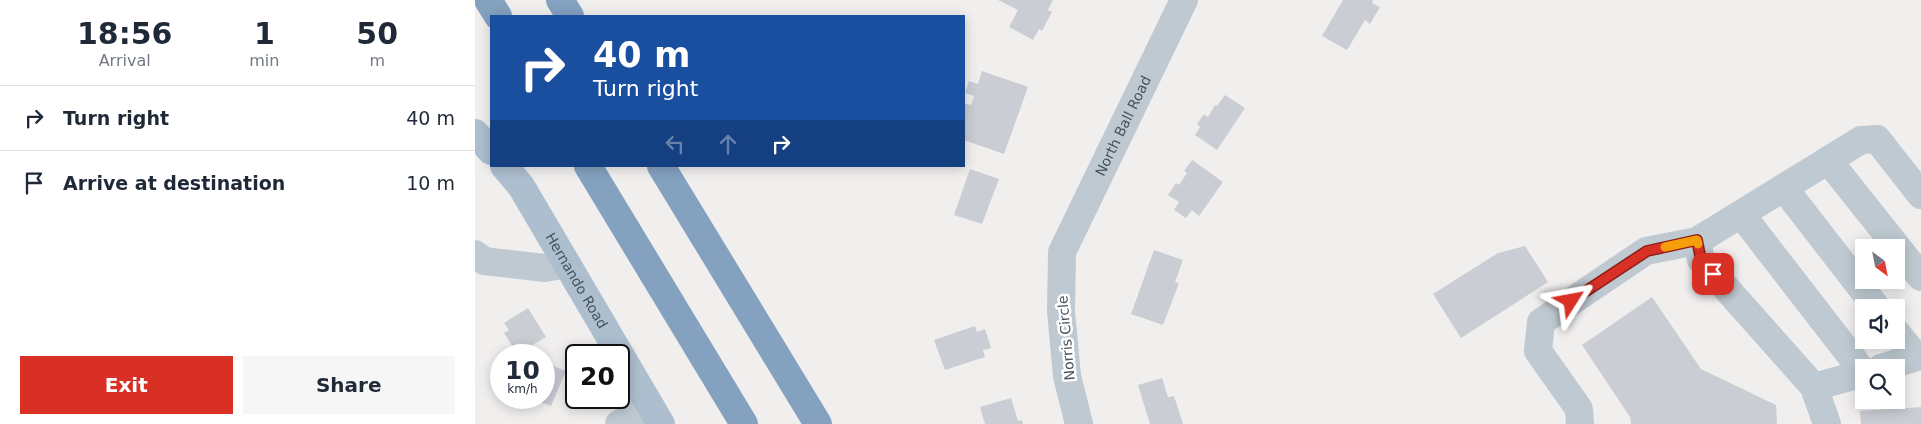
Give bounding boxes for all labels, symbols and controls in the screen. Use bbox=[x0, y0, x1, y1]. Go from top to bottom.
text: 18:56 bbox=[77, 16, 172, 51]
text: 1 bbox=[254, 16, 275, 51]
text: 50 bbox=[356, 16, 398, 51]
icon: right bbox=[510, 35, 575, 100]
text: 40 m bbox=[593, 35, 690, 75]
text: Arrival bbox=[99, 51, 151, 70]
text: min bbox=[249, 51, 279, 70]
text: m bbox=[369, 51, 385, 70]
street label: North Ball Road bbox=[1092, 73, 1154, 178]
text: Turn right bbox=[593, 76, 698, 101]
icon: right bbox=[20, 104, 48, 132]
text: Turn right bbox=[63, 107, 169, 129]
text: 40 m bbox=[406, 107, 455, 129]
icon: left bbox=[661, 130, 689, 158]
icon: ahead bbox=[714, 130, 742, 158]
icon: right bbox=[767, 130, 795, 158]
icon: arrive bbox=[20, 169, 48, 197]
text: Arrive at destination bbox=[63, 172, 285, 194]
text: 10 m bbox=[406, 172, 455, 194]
street label: Hernando Road bbox=[542, 230, 611, 331]
north arrow bbox=[1855, 239, 1905, 289]
map controls bbox=[1855, 239, 1905, 409]
pin bbox=[1692, 253, 1734, 295]
icon: arrive bbox=[1699, 260, 1727, 288]
position arrow bbox=[1544, 274, 1596, 326]
street label: Norris Circle bbox=[1054, 295, 1078, 381]
button: sound bbox=[1855, 299, 1905, 349]
speed limit sign: 20 bbox=[565, 344, 630, 409]
button: Exit bbox=[20, 356, 233, 414]
button: Share bbox=[243, 356, 455, 414]
text: 10 bbox=[505, 356, 540, 385]
button: search bbox=[1855, 359, 1905, 409]
text: km/h bbox=[507, 382, 538, 396]

